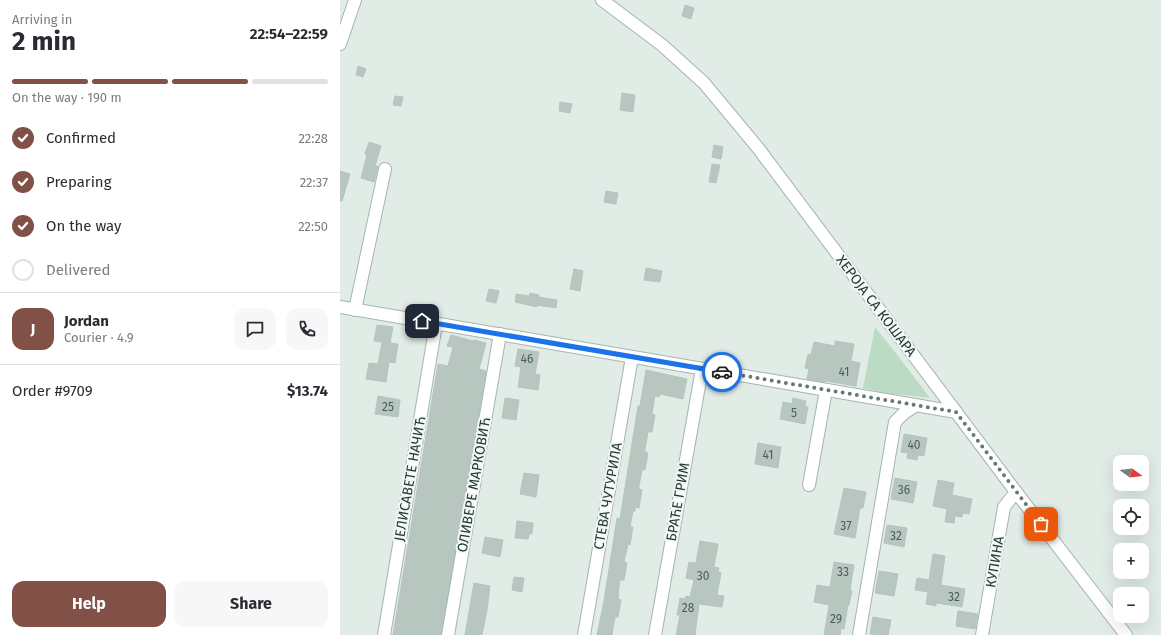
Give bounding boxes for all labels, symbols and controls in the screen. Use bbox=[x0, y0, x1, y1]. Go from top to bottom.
text: Arriving in bbox=[12, 12, 72, 27]
text: 22:54–22:59 bbox=[250, 25, 328, 43]
text: 2 min bbox=[12, 26, 76, 57]
text: On the way · 190 m bbox=[12, 90, 122, 105]
icon: check bbox=[12, 127, 34, 149]
text: Confirmed bbox=[46, 129, 116, 147]
text: 22:28 bbox=[298, 131, 328, 146]
icon: check bbox=[12, 171, 34, 193]
text: Preparing bbox=[46, 173, 111, 191]
text: 22:37 bbox=[300, 175, 328, 190]
icon: check bbox=[12, 215, 34, 237]
text: On the way bbox=[46, 217, 121, 235]
text: 22:50 bbox=[298, 219, 328, 234]
street label: ХЕРОЈА СА КОШАРА bbox=[832, 252, 920, 360]
text: Delivered bbox=[46, 261, 110, 279]
pin bbox=[405, 304, 439, 338]
button: chat bbox=[234, 308, 276, 350]
button: phone bbox=[286, 308, 328, 350]
icon: home bbox=[411, 310, 433, 332]
text: Jordan bbox=[64, 312, 109, 330]
text: J bbox=[31, 320, 35, 338]
text: Courier · 4.9 bbox=[64, 330, 134, 345]
house number: 46 bbox=[521, 352, 533, 366]
courier bbox=[702, 352, 742, 392]
icon: car bbox=[711, 361, 733, 383]
house number: 41 bbox=[839, 365, 849, 379]
text: Order #9709 bbox=[12, 382, 93, 400]
text: $13.74 bbox=[287, 382, 328, 400]
house number: 25 bbox=[382, 400, 394, 414]
house number: 5 bbox=[791, 406, 797, 420]
street label: ЈЕЛИСАВЕТЕ НАЧИЋ bbox=[391, 415, 429, 543]
street label: ОЛИВЕРЕ МАРКОВИЋ bbox=[454, 416, 494, 554]
house number: 40 bbox=[907, 438, 921, 452]
street label: СТЕВА ЧУТУРИЛА bbox=[590, 441, 626, 551]
house number: 41 bbox=[763, 448, 773, 462]
north arrow bbox=[1113, 455, 1149, 491]
map controls bbox=[1113, 455, 1149, 623]
street label: БРАЋЕ ГРИМ bbox=[663, 461, 693, 543]
house number: 36 bbox=[898, 483, 910, 497]
button: locate bbox=[1113, 499, 1149, 535]
pin bbox=[1024, 507, 1058, 541]
icon: bag bbox=[1030, 513, 1052, 535]
house number: 37 bbox=[840, 519, 852, 533]
house number: 32 bbox=[890, 529, 902, 543]
street label: КУПИНА bbox=[982, 535, 1008, 589]
button: + bbox=[1113, 543, 1149, 579]
house number: 33 bbox=[837, 565, 849, 579]
house number: 30 bbox=[697, 569, 710, 583]
button: Help bbox=[12, 581, 166, 627]
button: Share bbox=[174, 581, 328, 627]
button: − bbox=[1113, 587, 1149, 623]
house number: 32 bbox=[948, 590, 960, 604]
house number: 28 bbox=[682, 601, 695, 615]
house number: 29 bbox=[830, 612, 842, 626]

